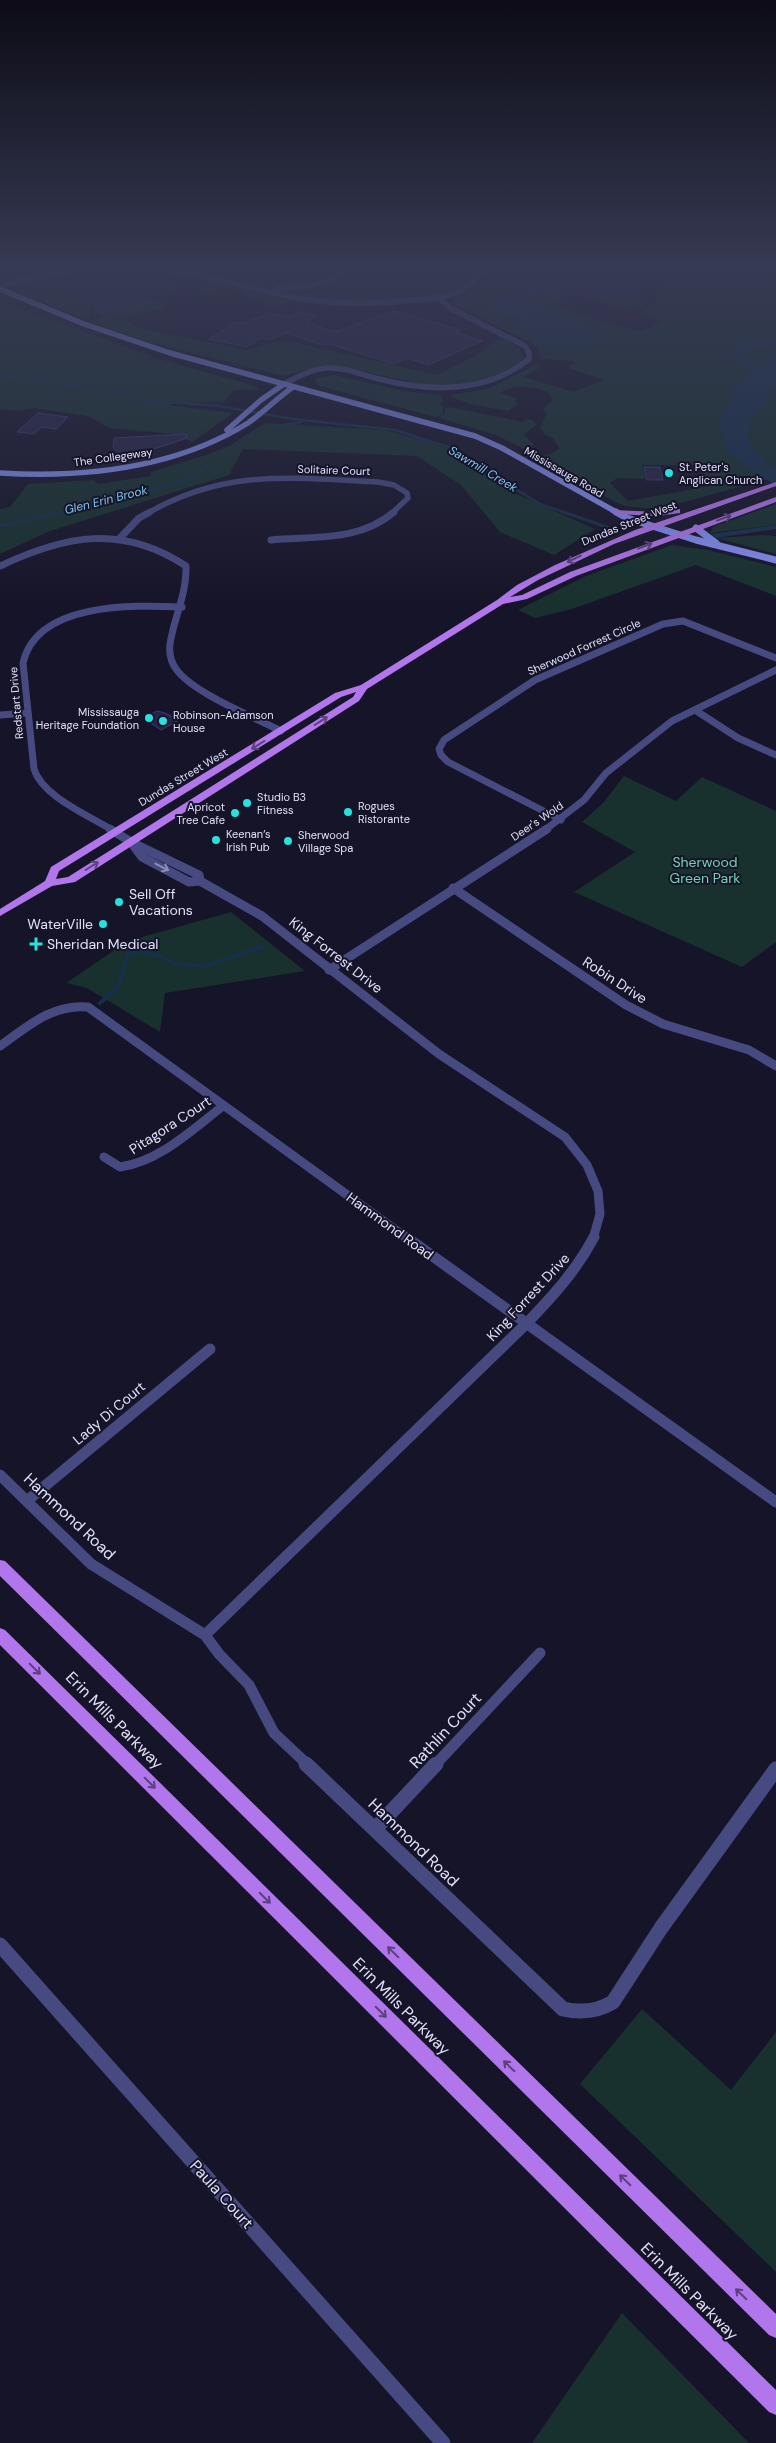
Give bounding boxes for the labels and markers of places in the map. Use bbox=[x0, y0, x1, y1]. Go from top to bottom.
place label: St. Peter's Anglican Church bbox=[679, 460, 762, 487]
marker: St. Peter's Anglican Church bbox=[663, 467, 675, 479]
place label: Mississauga Heritage Foundation bbox=[36, 705, 139, 732]
place label: Robinson-Adamson House bbox=[173, 708, 274, 735]
marker: Mississauga Heritage Foundation bbox=[143, 712, 155, 724]
marker: Robinson-Adamson House bbox=[157, 715, 169, 727]
place label: Studio B3 Fitness bbox=[257, 790, 306, 817]
marker: Studio B3 Fitness bbox=[241, 797, 253, 809]
place label: Rogues Ristorante bbox=[358, 799, 410, 826]
place label: Apricot Tree Cafe bbox=[177, 800, 225, 827]
marker: Rogues Ristorante bbox=[342, 806, 354, 818]
marker: Apricot Tree Cafe bbox=[229, 807, 241, 819]
place label: Keenan’s Irish Pub bbox=[226, 827, 271, 854]
place label: Sherwood Village Spa bbox=[298, 828, 353, 855]
marker: Keenan’s Irish Pub bbox=[210, 834, 222, 846]
marker: Sherwood Village Spa bbox=[282, 835, 294, 847]
place label: Sell Off Vacations bbox=[129, 885, 193, 919]
marker: Sell Off Vacations bbox=[113, 896, 125, 908]
place label: WaterVille bbox=[27, 915, 93, 933]
marker: WaterVille bbox=[97, 918, 109, 930]
place label: Sheridan Medical bbox=[47, 935, 158, 953]
marker: Sheridan Medical bbox=[29, 937, 43, 951]

